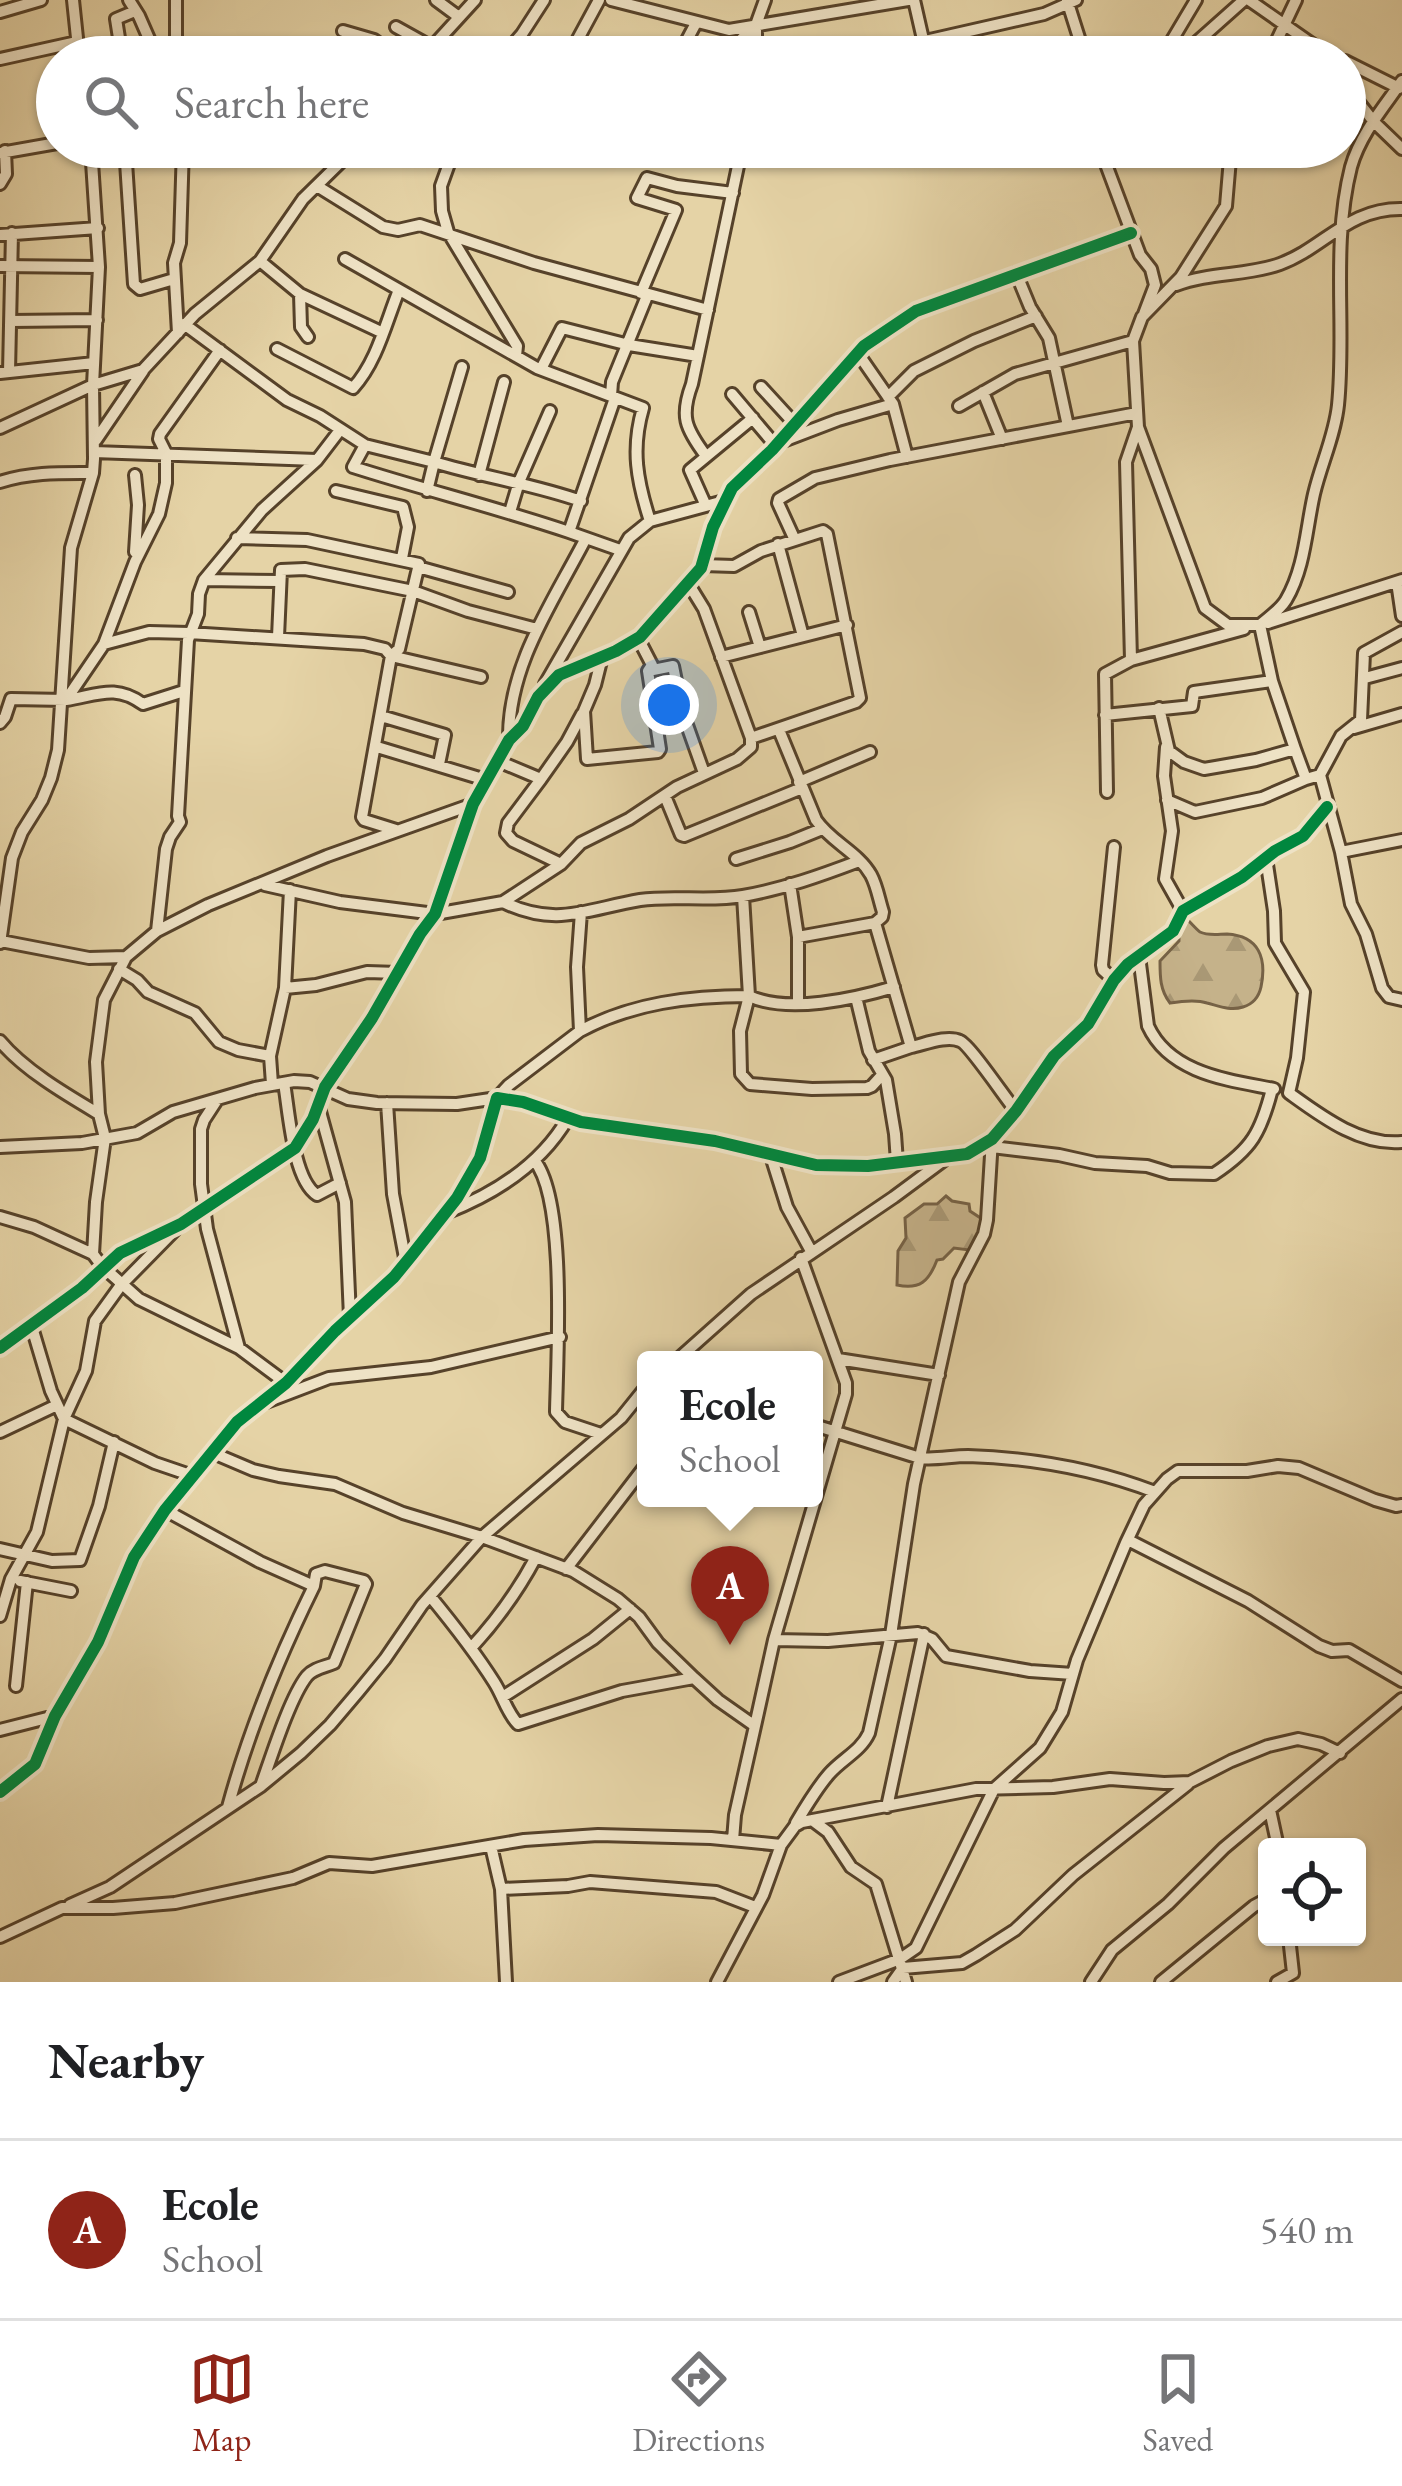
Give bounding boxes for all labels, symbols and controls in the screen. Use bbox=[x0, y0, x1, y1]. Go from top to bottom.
search box bbox=[36, 36, 1366, 168]
icon: search bbox=[78, 69, 144, 135]
text: Search here bbox=[174, 73, 369, 131]
your location bbox=[639, 675, 699, 735]
popup bbox=[637, 1351, 823, 1507]
text: Ecole bbox=[679, 1375, 776, 1433]
text: School bbox=[679, 1433, 781, 1484]
pin: A bbox=[691, 1546, 769, 1645]
map controls bbox=[1258, 1838, 1366, 1946]
button: locate bbox=[1258, 1838, 1366, 1946]
text: Nearby bbox=[48, 2027, 204, 2093]
text: Ecole bbox=[162, 2175, 259, 2233]
text: A bbox=[73, 2204, 101, 2255]
text: 540 m bbox=[1260, 2204, 1354, 2255]
text: School bbox=[162, 2233, 263, 2284]
tab: Map bbox=[189, 2346, 255, 2461]
tab: Directions bbox=[632, 2346, 765, 2461]
tab: Saved bbox=[1143, 2346, 1213, 2461]

